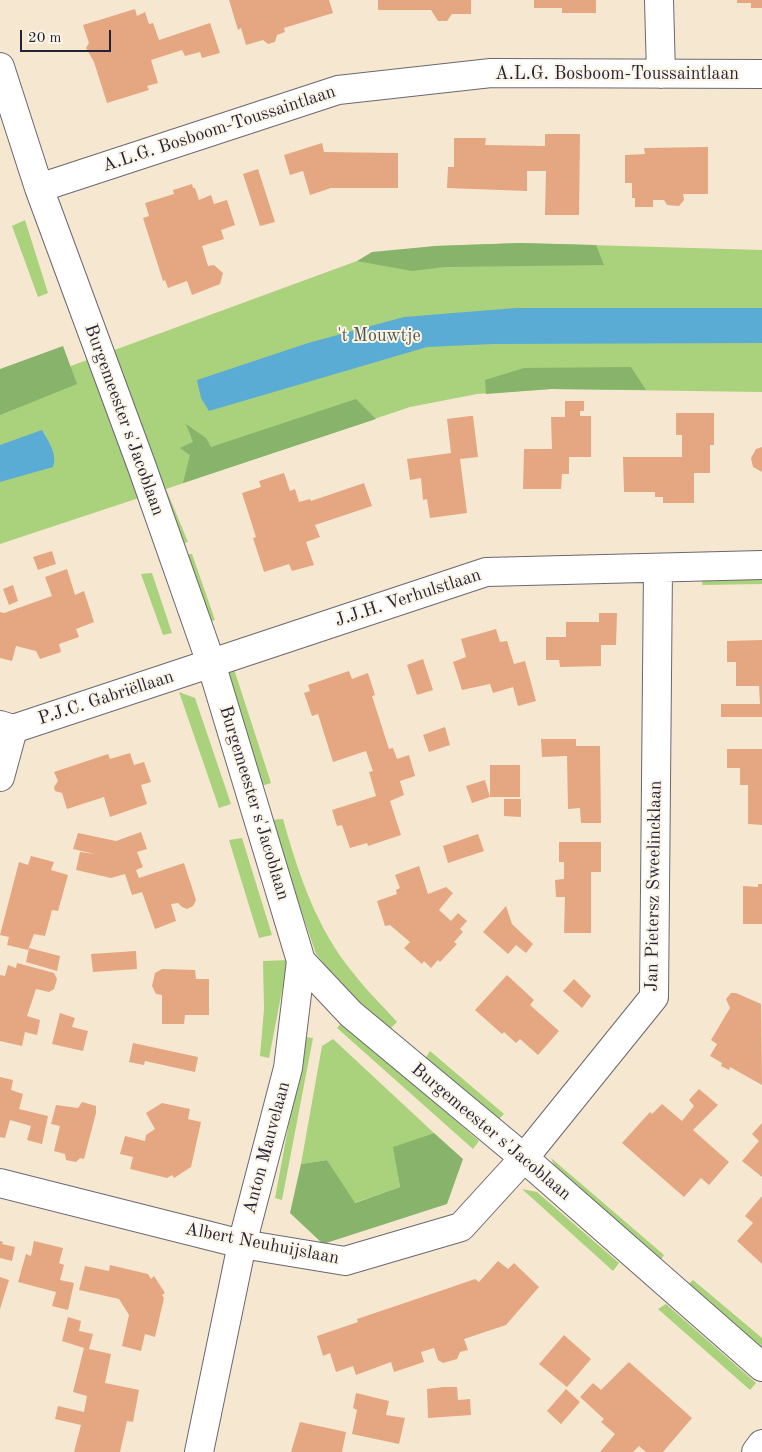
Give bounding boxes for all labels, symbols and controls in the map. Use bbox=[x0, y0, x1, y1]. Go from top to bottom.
scale bar bbox=[22, 20, 114, 52]
text: 20 m bbox=[28, 31, 62, 46]
street label: A.L.G. Bosboom-Toussaintlaan bbox=[495, 63, 739, 85]
street label: A.L.G. Bosboom-Toussaintlaan bbox=[100, 81, 338, 177]
street label: Burgemeester s'Jacoblaan bbox=[79, 321, 169, 519]
park label: 't Mouwtje bbox=[337, 325, 421, 347]
street label: J.J.H. Verhulstlaan bbox=[332, 564, 484, 632]
street label: P.J.C. Gabriëllaan bbox=[35, 666, 177, 730]
street label: Burgemeester s'Jacoblaan bbox=[214, 703, 294, 903]
street label: Jan Pietersz Sweelincklaan bbox=[641, 780, 667, 992]
street label: Burgemeester s'Jacoblaan bbox=[407, 1059, 575, 1205]
street label: Anton Mauvelaan bbox=[239, 1079, 295, 1217]
street label: Albert Neuhuijslaan bbox=[183, 1218, 341, 1270]

